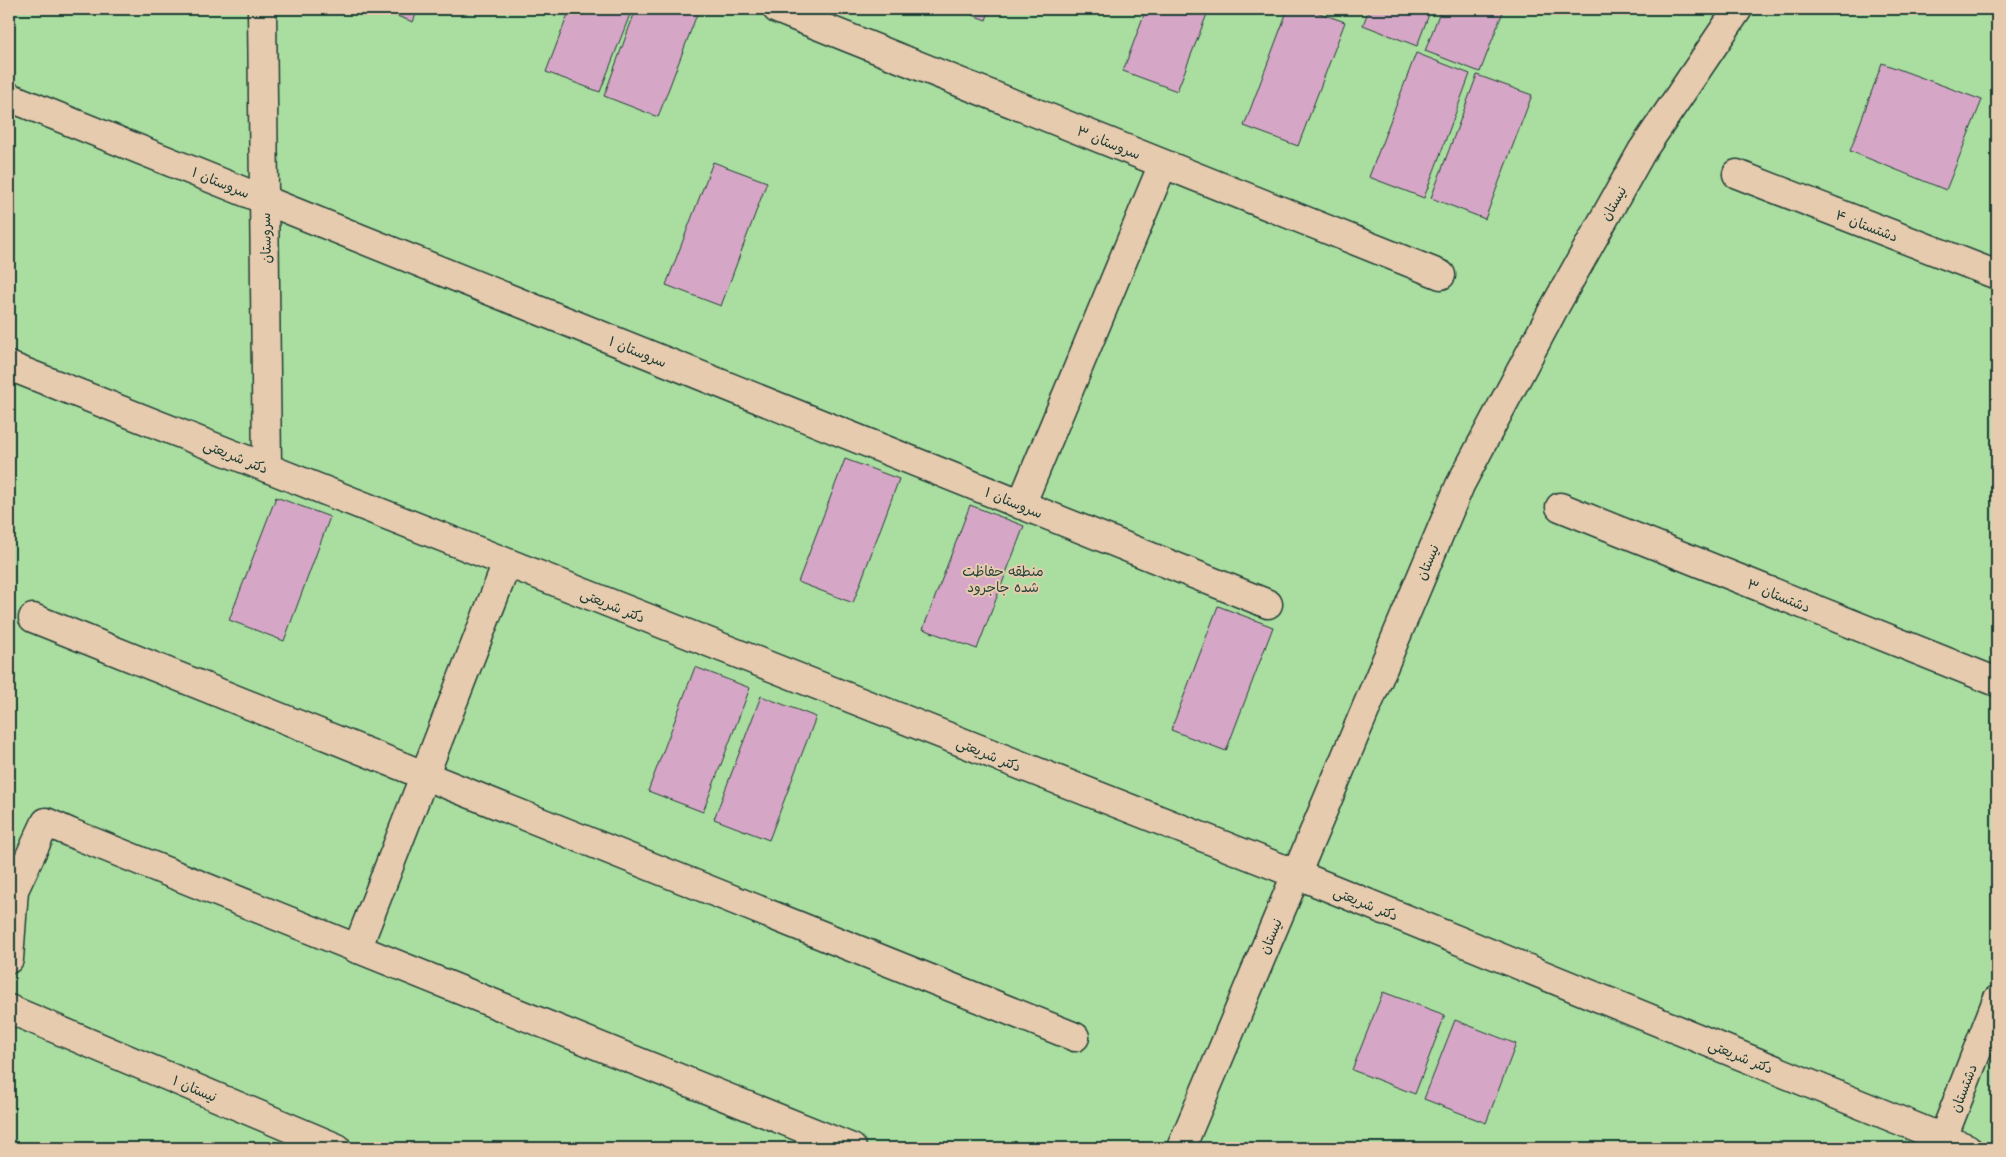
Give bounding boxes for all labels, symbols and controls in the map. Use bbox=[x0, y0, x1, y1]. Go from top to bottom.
street label: سروستان ۳ bbox=[1074, 121, 1144, 163]
street label: سروستان ۱ bbox=[189, 162, 253, 202]
street label: نیستان bbox=[1596, 182, 1630, 224]
street label: دشتستان ۴ bbox=[1833, 204, 1901, 246]
street label: سروستان bbox=[255, 212, 275, 264]
street label: سروستان ۱ bbox=[606, 331, 670, 371]
street label: دکتر شریعتی bbox=[201, 434, 271, 478]
street label: سروستان ۱ bbox=[982, 482, 1046, 522]
street label: نیستان bbox=[1411, 541, 1443, 583]
park label: منطقه حفاظت شده جاجرود bbox=[962, 561, 1044, 596]
street label: دشتستان ۳ bbox=[1745, 574, 1813, 616]
street label: دکتر شریعتی bbox=[578, 583, 648, 627]
street label: دکتر شریعتی bbox=[954, 732, 1024, 776]
street label: دکتر شریعتی bbox=[1331, 881, 1401, 925]
street label: نیستان bbox=[1254, 915, 1286, 957]
street label: دکتر شریعتی bbox=[1706, 1034, 1776, 1078]
street label: دشتستان bbox=[1945, 1061, 1981, 1115]
street label: نیستان ۱ bbox=[170, 1070, 220, 1106]

